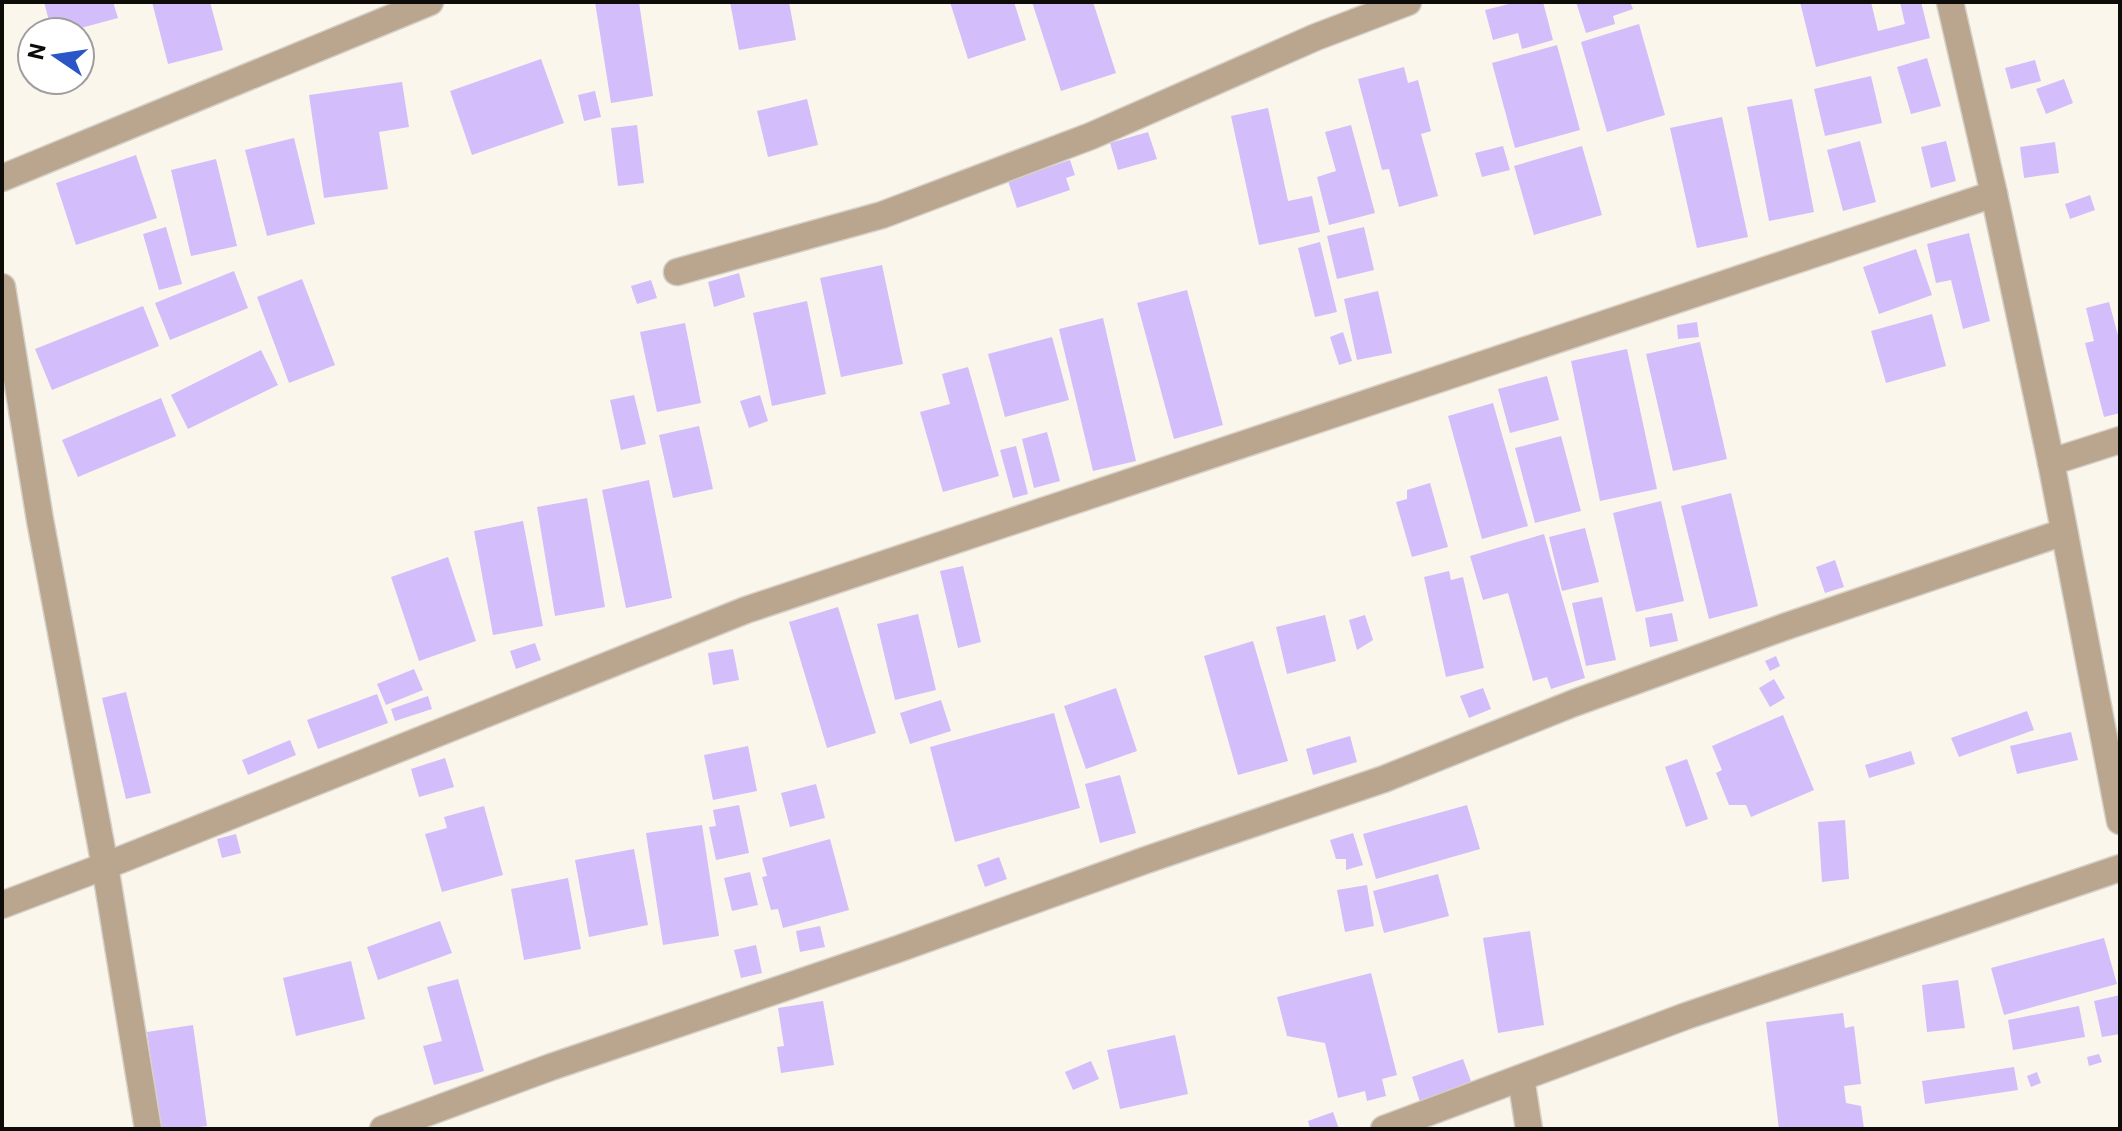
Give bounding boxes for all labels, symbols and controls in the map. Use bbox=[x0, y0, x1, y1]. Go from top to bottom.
north arrow bbox=[16, 16, 96, 96]
text: N bbox=[23, 41, 51, 62]

